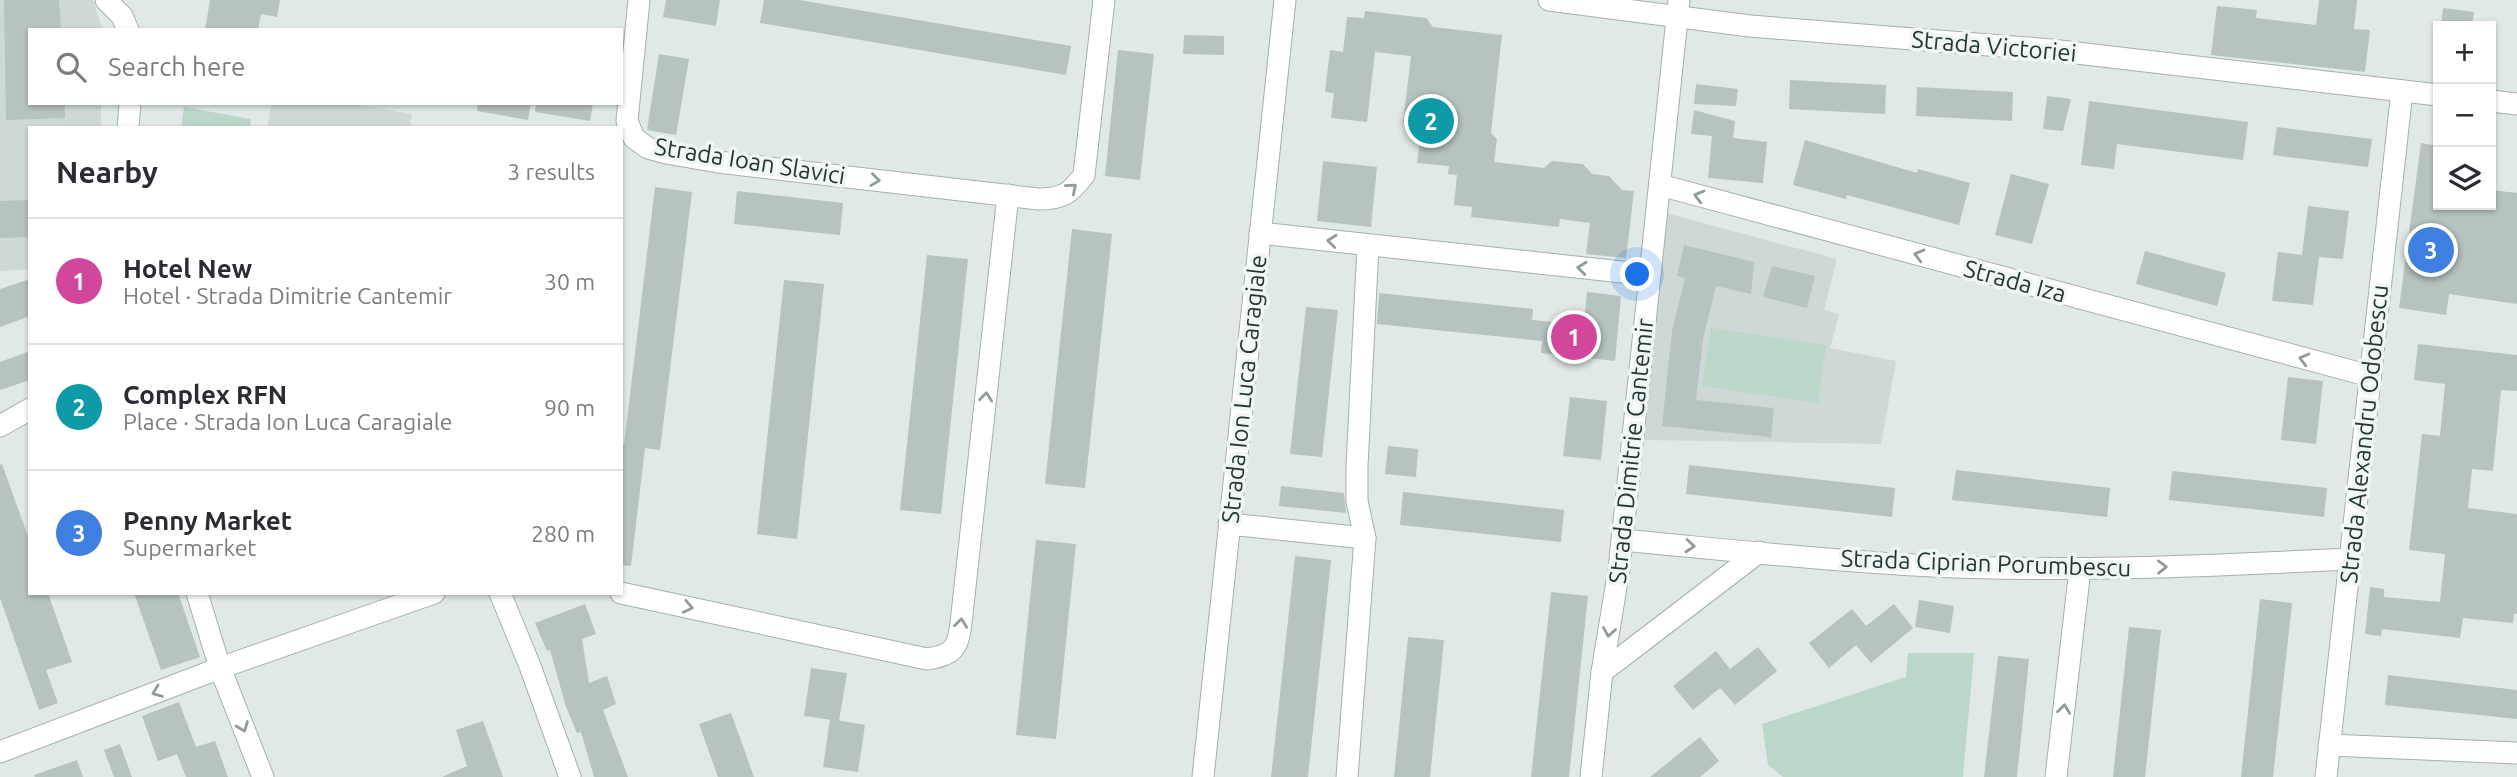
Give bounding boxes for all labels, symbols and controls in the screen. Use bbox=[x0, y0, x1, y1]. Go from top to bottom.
map controls bbox=[2433, 21, 2496, 210]
button: + bbox=[2433, 21, 2496, 84]
street label: Strada Victoriei bbox=[1910, 25, 2078, 67]
search box bbox=[28, 28, 623, 105]
icon: search bbox=[52, 48, 90, 86]
text: Search here bbox=[108, 52, 245, 81]
button: − bbox=[2433, 84, 2496, 147]
pin: 2 bbox=[1408, 95, 1454, 147]
street label: Strada Ioan Slavici bbox=[653, 133, 847, 189]
button: layers bbox=[2433, 147, 2496, 210]
text: Nearby bbox=[56, 155, 158, 189]
text: 3 results bbox=[507, 159, 595, 184]
one-way arrow bbox=[869, 172, 881, 187]
one-way arrow bbox=[1064, 183, 1077, 196]
one-way arrow bbox=[1693, 190, 1705, 204]
pin: 3 bbox=[2408, 224, 2454, 276]
one-way arrow bbox=[1326, 234, 1337, 249]
one-way arrow bbox=[1913, 249, 1925, 263]
text: Hotel New bbox=[123, 254, 252, 283]
street label: Strada Ion Luca Caragiale bbox=[1216, 254, 1272, 524]
street label: Strada Iza bbox=[1961, 254, 2069, 308]
your location bbox=[1620, 257, 1654, 291]
one-way arrow bbox=[1577, 260, 1588, 275]
text: 1 bbox=[73, 269, 85, 294]
text: 30 m bbox=[544, 269, 595, 294]
text: Hotel · Strada Dimitrie Cantemir bbox=[123, 283, 452, 308]
street label: Strada Alexandru Odobescu bbox=[2335, 283, 2393, 585]
pin: 1 bbox=[1551, 311, 1597, 363]
street label: Strada Dimitrie Cantemir bbox=[1604, 317, 1658, 585]
one-way arrow bbox=[2298, 353, 2310, 367]
text: Complex RFN bbox=[123, 380, 287, 409]
one-way arrow bbox=[978, 391, 993, 402]
text: 2 bbox=[73, 395, 85, 420]
text: 90 m bbox=[544, 395, 595, 420]
text: Place · Strada Ion Luca Caragiale bbox=[123, 409, 452, 434]
text: Penny Market bbox=[123, 506, 292, 535]
text: 3 bbox=[73, 521, 85, 546]
text: 280 m bbox=[531, 521, 595, 546]
text: Supermarket bbox=[123, 535, 256, 560]
one-way arrow bbox=[1685, 538, 1696, 553]
street label: Strada Ciprian Porumbescu bbox=[1840, 544, 2132, 582]
one-way arrow bbox=[2157, 559, 2168, 575]
one-way arrow bbox=[682, 599, 694, 614]
one-way arrow bbox=[954, 617, 969, 629]
one-way arrow bbox=[1602, 626, 1617, 638]
one-way arrow bbox=[151, 684, 163, 698]
one-way arrow bbox=[2056, 703, 2071, 714]
one-way arrow bbox=[235, 721, 249, 733]

